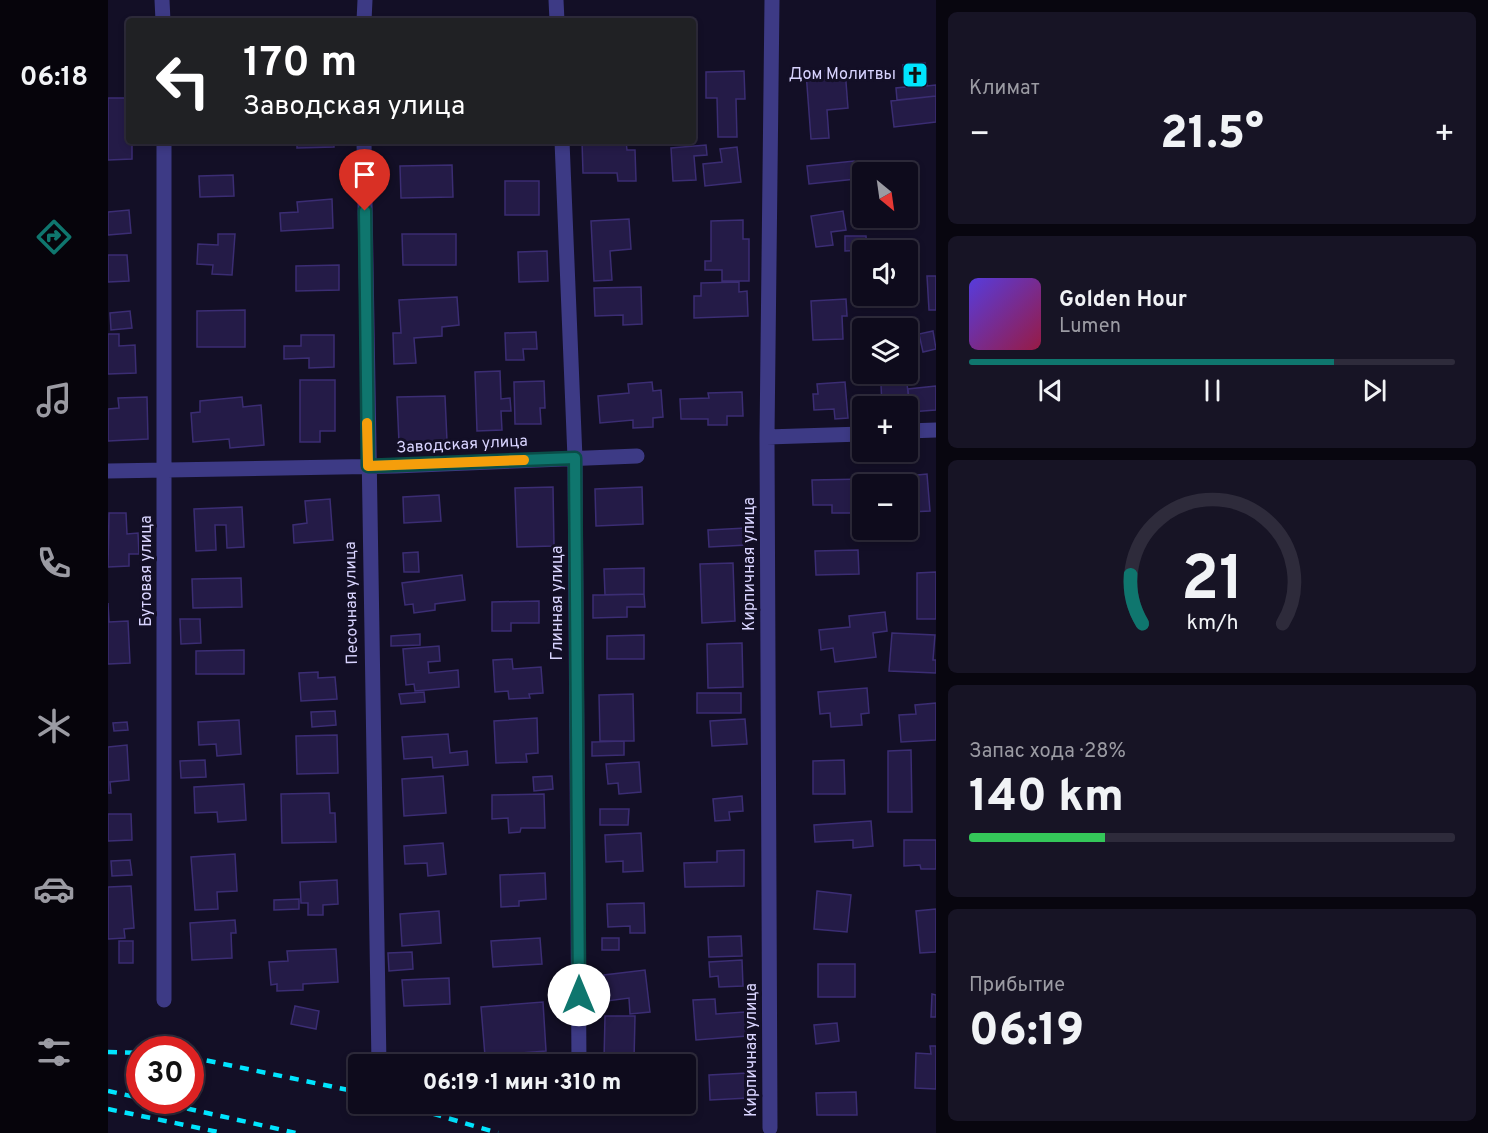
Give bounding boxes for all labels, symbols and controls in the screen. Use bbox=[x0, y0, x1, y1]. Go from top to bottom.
text: 170 m bbox=[243, 38, 357, 91]
icon: left bbox=[144, 42, 222, 120]
church icon: Дом Молитвы bbox=[900, 60, 930, 90]
text: 06:18 bbox=[20, 61, 88, 95]
place label: Дом Молитвы bbox=[789, 65, 896, 85]
text: Климат bbox=[969, 76, 1040, 102]
text: Заводская улица bbox=[243, 90, 465, 124]
text: 21.5° bbox=[1160, 107, 1264, 164]
text: − bbox=[969, 115, 990, 157]
text: + bbox=[1434, 115, 1455, 157]
pin bbox=[339, 149, 390, 211]
icon: arrive bbox=[348, 158, 381, 191]
north arrow bbox=[852, 162, 918, 228]
map controls bbox=[852, 162, 918, 540]
icon: directions bbox=[33, 216, 75, 258]
button: sound bbox=[852, 240, 918, 306]
text: Golden Hour bbox=[1059, 287, 1187, 314]
text: Lumen bbox=[1059, 314, 1121, 340]
button: layers bbox=[852, 318, 918, 384]
icon: previous bbox=[1034, 374, 1067, 407]
icon: pause bbox=[1196, 374, 1229, 407]
icon: next bbox=[1358, 374, 1391, 407]
icon: music bbox=[33, 379, 75, 421]
button: + bbox=[852, 396, 918, 462]
street label: Заводская улица bbox=[396, 432, 528, 458]
button: − bbox=[852, 474, 918, 540]
street label: Кирпичная улица bbox=[740, 497, 760, 631]
street label: Бутовая улица bbox=[137, 515, 157, 627]
street label: Песочная улица bbox=[341, 541, 363, 665]
icon: phone bbox=[33, 542, 75, 584]
text: 21 bbox=[1180, 543, 1244, 622]
street label: Глинная улица bbox=[548, 546, 568, 660]
text: km/h bbox=[1186, 610, 1238, 637]
icon: climate bbox=[33, 705, 75, 747]
text: Запас хода · 28% bbox=[969, 739, 1126, 765]
text: 140 km bbox=[969, 770, 1124, 827]
icon: car bbox=[33, 868, 75, 910]
position arrow bbox=[547, 963, 611, 1027]
text: Прибытие bbox=[969, 973, 1065, 999]
street label: Кирпичная улица bbox=[742, 983, 762, 1117]
text: 06:19 bbox=[969, 1004, 1084, 1061]
icon: filters bbox=[33, 1031, 75, 1073]
speed limit sign: 30 bbox=[126, 1036, 204, 1114]
text: 06:19 · 1 мин · 310 m bbox=[423, 1070, 621, 1097]

